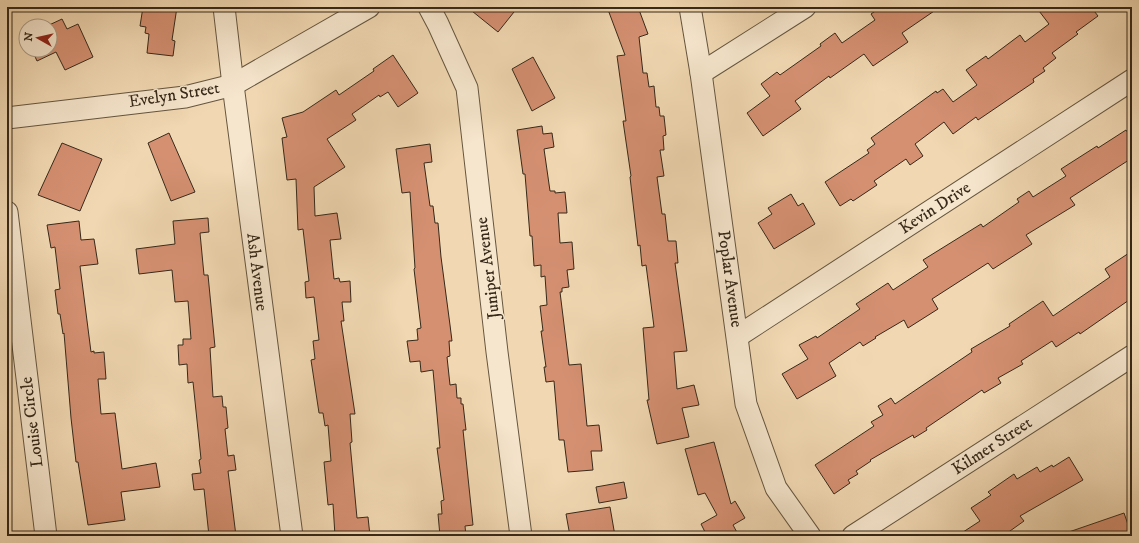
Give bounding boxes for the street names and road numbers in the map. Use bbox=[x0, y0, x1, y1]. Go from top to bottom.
street label: Evelyn Street bbox=[127, 77, 222, 113]
street label: Kevin Drive bbox=[895, 177, 975, 239]
street label: Juniper Avenue bbox=[471, 216, 505, 322]
street label: Poplar Avenue bbox=[712, 229, 748, 329]
street label: Ash Avenue bbox=[241, 232, 273, 312]
street label: Louise Circle bbox=[16, 376, 48, 468]
street label: Kilmer Street bbox=[948, 412, 1037, 480]

